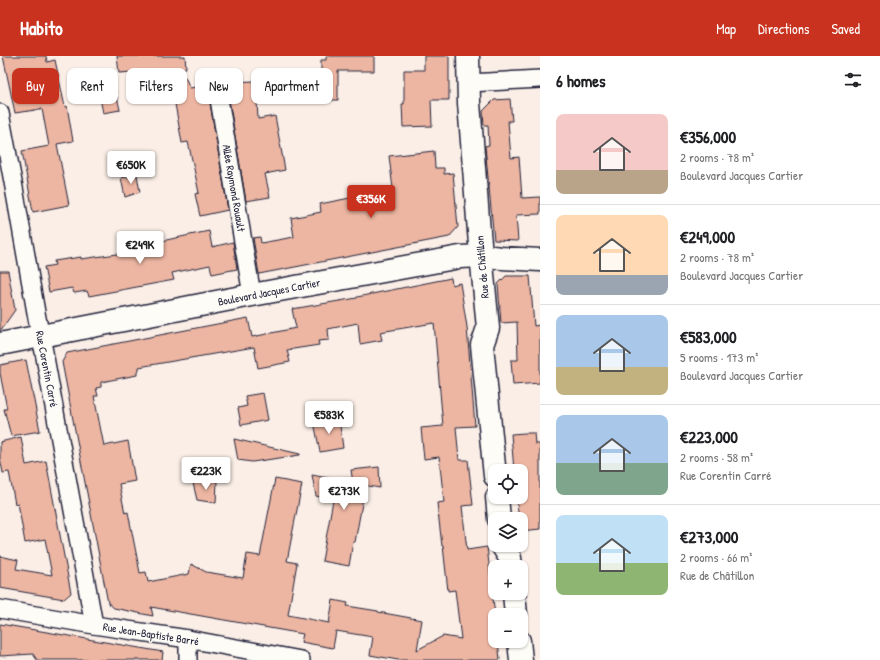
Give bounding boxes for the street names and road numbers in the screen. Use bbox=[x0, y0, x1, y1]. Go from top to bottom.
street label: Allée Raymond Rouault bbox=[219, 143, 249, 233]
street label: Rue de Châtillon bbox=[472, 235, 492, 299]
street label: Boulevard Jacques Cartier bbox=[217, 275, 322, 309]
street label: Rue Corentin Carré bbox=[33, 330, 61, 409]
street label: Rue Jean-Baptiste Barré bbox=[102, 619, 201, 649]

